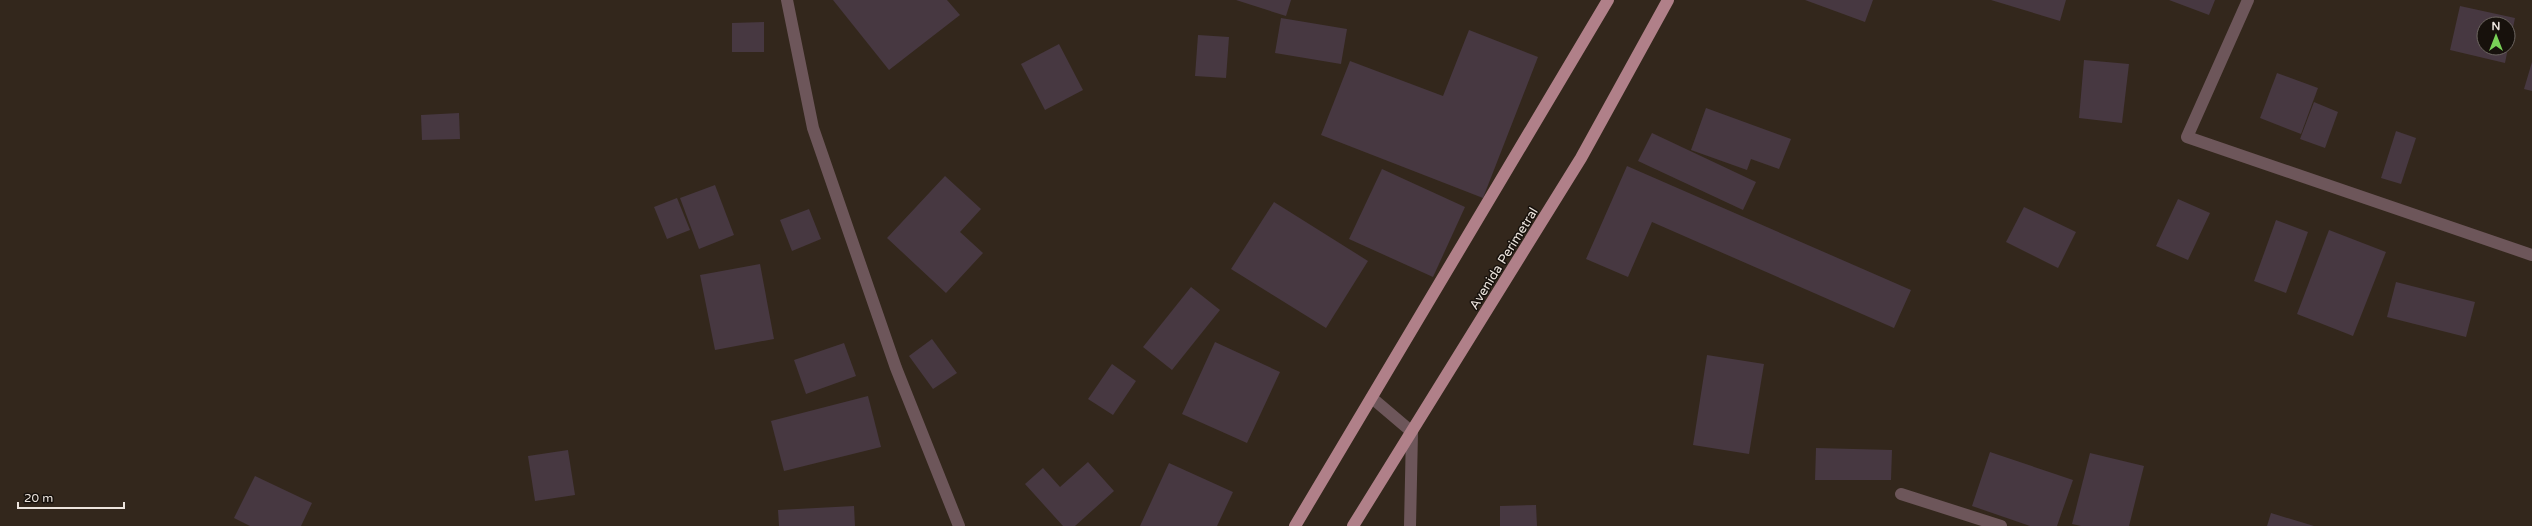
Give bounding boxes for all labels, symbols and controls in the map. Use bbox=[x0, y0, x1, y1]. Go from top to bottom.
north arrow bbox=[2476, 16, 2516, 56]
text: N bbox=[2492, 20, 2500, 33]
street label: Avenida Perimetral bbox=[1466, 205, 1542, 313]
scale bar bbox=[18, 484, 124, 510]
text: 20 m bbox=[24, 491, 53, 505]

